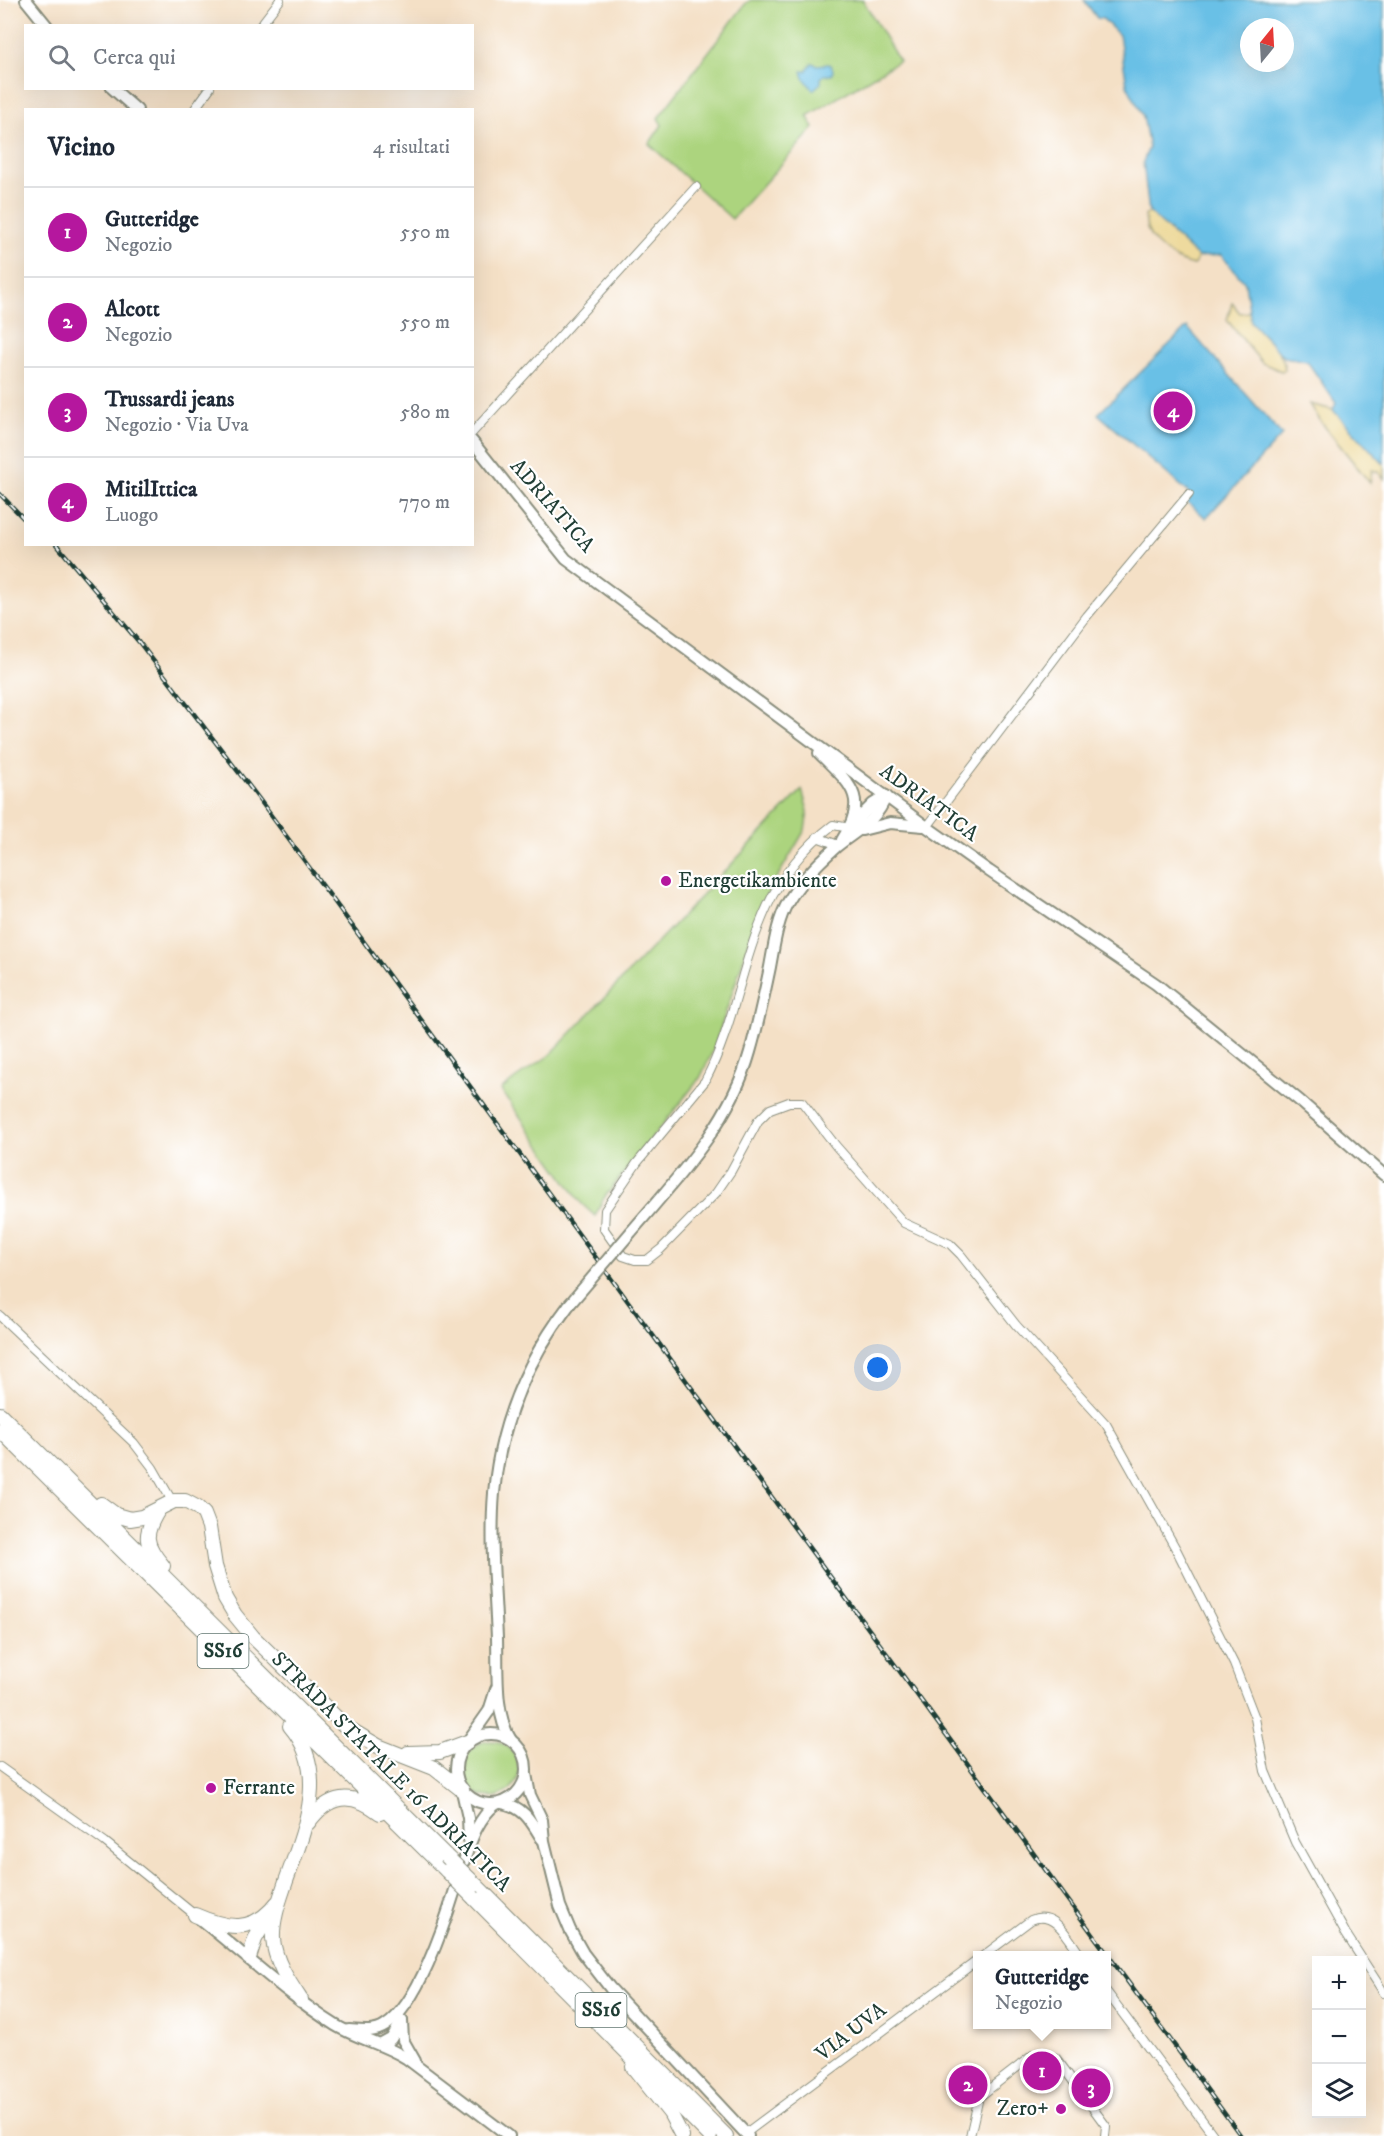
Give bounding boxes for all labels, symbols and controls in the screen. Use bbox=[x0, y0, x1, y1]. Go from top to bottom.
north arrow bbox=[1240, 18, 1294, 72]
search box bbox=[24, 24, 474, 90]
icon: search bbox=[45, 41, 78, 74]
text: Cerca qui bbox=[93, 44, 176, 71]
text: Vicino bbox=[48, 131, 115, 164]
text: 4 risultati bbox=[373, 135, 450, 160]
text: Gutteridge bbox=[105, 206, 199, 233]
text: 1 bbox=[64, 220, 71, 245]
text: 550 m bbox=[400, 220, 450, 245]
text: Negozio bbox=[105, 233, 172, 258]
text: Alcott bbox=[105, 296, 160, 323]
text: 2 bbox=[63, 310, 72, 335]
text: 550 m bbox=[400, 310, 450, 335]
text: Negozio bbox=[105, 323, 172, 348]
text: Trussardi jeans bbox=[105, 386, 234, 413]
pin: 4 bbox=[1154, 388, 1192, 434]
text: 3 bbox=[64, 400, 71, 425]
text: 580 m bbox=[400, 400, 450, 425]
text: Negozio · Via Uva bbox=[105, 413, 249, 438]
street label: ADRIATICA bbox=[504, 454, 600, 559]
text: MitilIttica bbox=[105, 476, 197, 503]
text: 4 bbox=[62, 490, 73, 515]
text: 770 m bbox=[399, 490, 450, 515]
text: Luogo bbox=[105, 503, 158, 528]
street label: ADRIATICA bbox=[874, 758, 984, 848]
place label: Energetikambiente bbox=[678, 868, 837, 894]
marker: Energetikambiente bbox=[659, 874, 673, 888]
your location bbox=[863, 1353, 892, 1382]
road number: SS16 bbox=[198, 1634, 248, 1668]
street label: STRADA STATALE 16 ADRIATICA bbox=[266, 1647, 517, 1898]
place label: Ferrante bbox=[223, 1775, 295, 1801]
marker: Ferrante bbox=[204, 1781, 218, 1795]
popup bbox=[973, 1951, 1111, 2029]
map controls bbox=[1312, 1956, 1366, 2118]
button: + bbox=[1312, 1956, 1366, 2010]
text: Gutteridge bbox=[995, 1964, 1089, 1991]
text: Negozio bbox=[995, 1991, 1062, 2016]
road number: SS16 bbox=[576, 1993, 626, 2027]
street label: VIA UVA bbox=[810, 1997, 892, 2068]
button: − bbox=[1312, 2010, 1366, 2064]
pin: 1 bbox=[1022, 2048, 1062, 2094]
pin: 2 bbox=[948, 2062, 988, 2108]
button: layers bbox=[1312, 2064, 1366, 2118]
pin: 3 bbox=[1072, 2066, 1110, 2110]
place label: Zero+ bbox=[997, 2096, 1049, 2122]
marker: Zero+ bbox=[1054, 2102, 1068, 2116]

